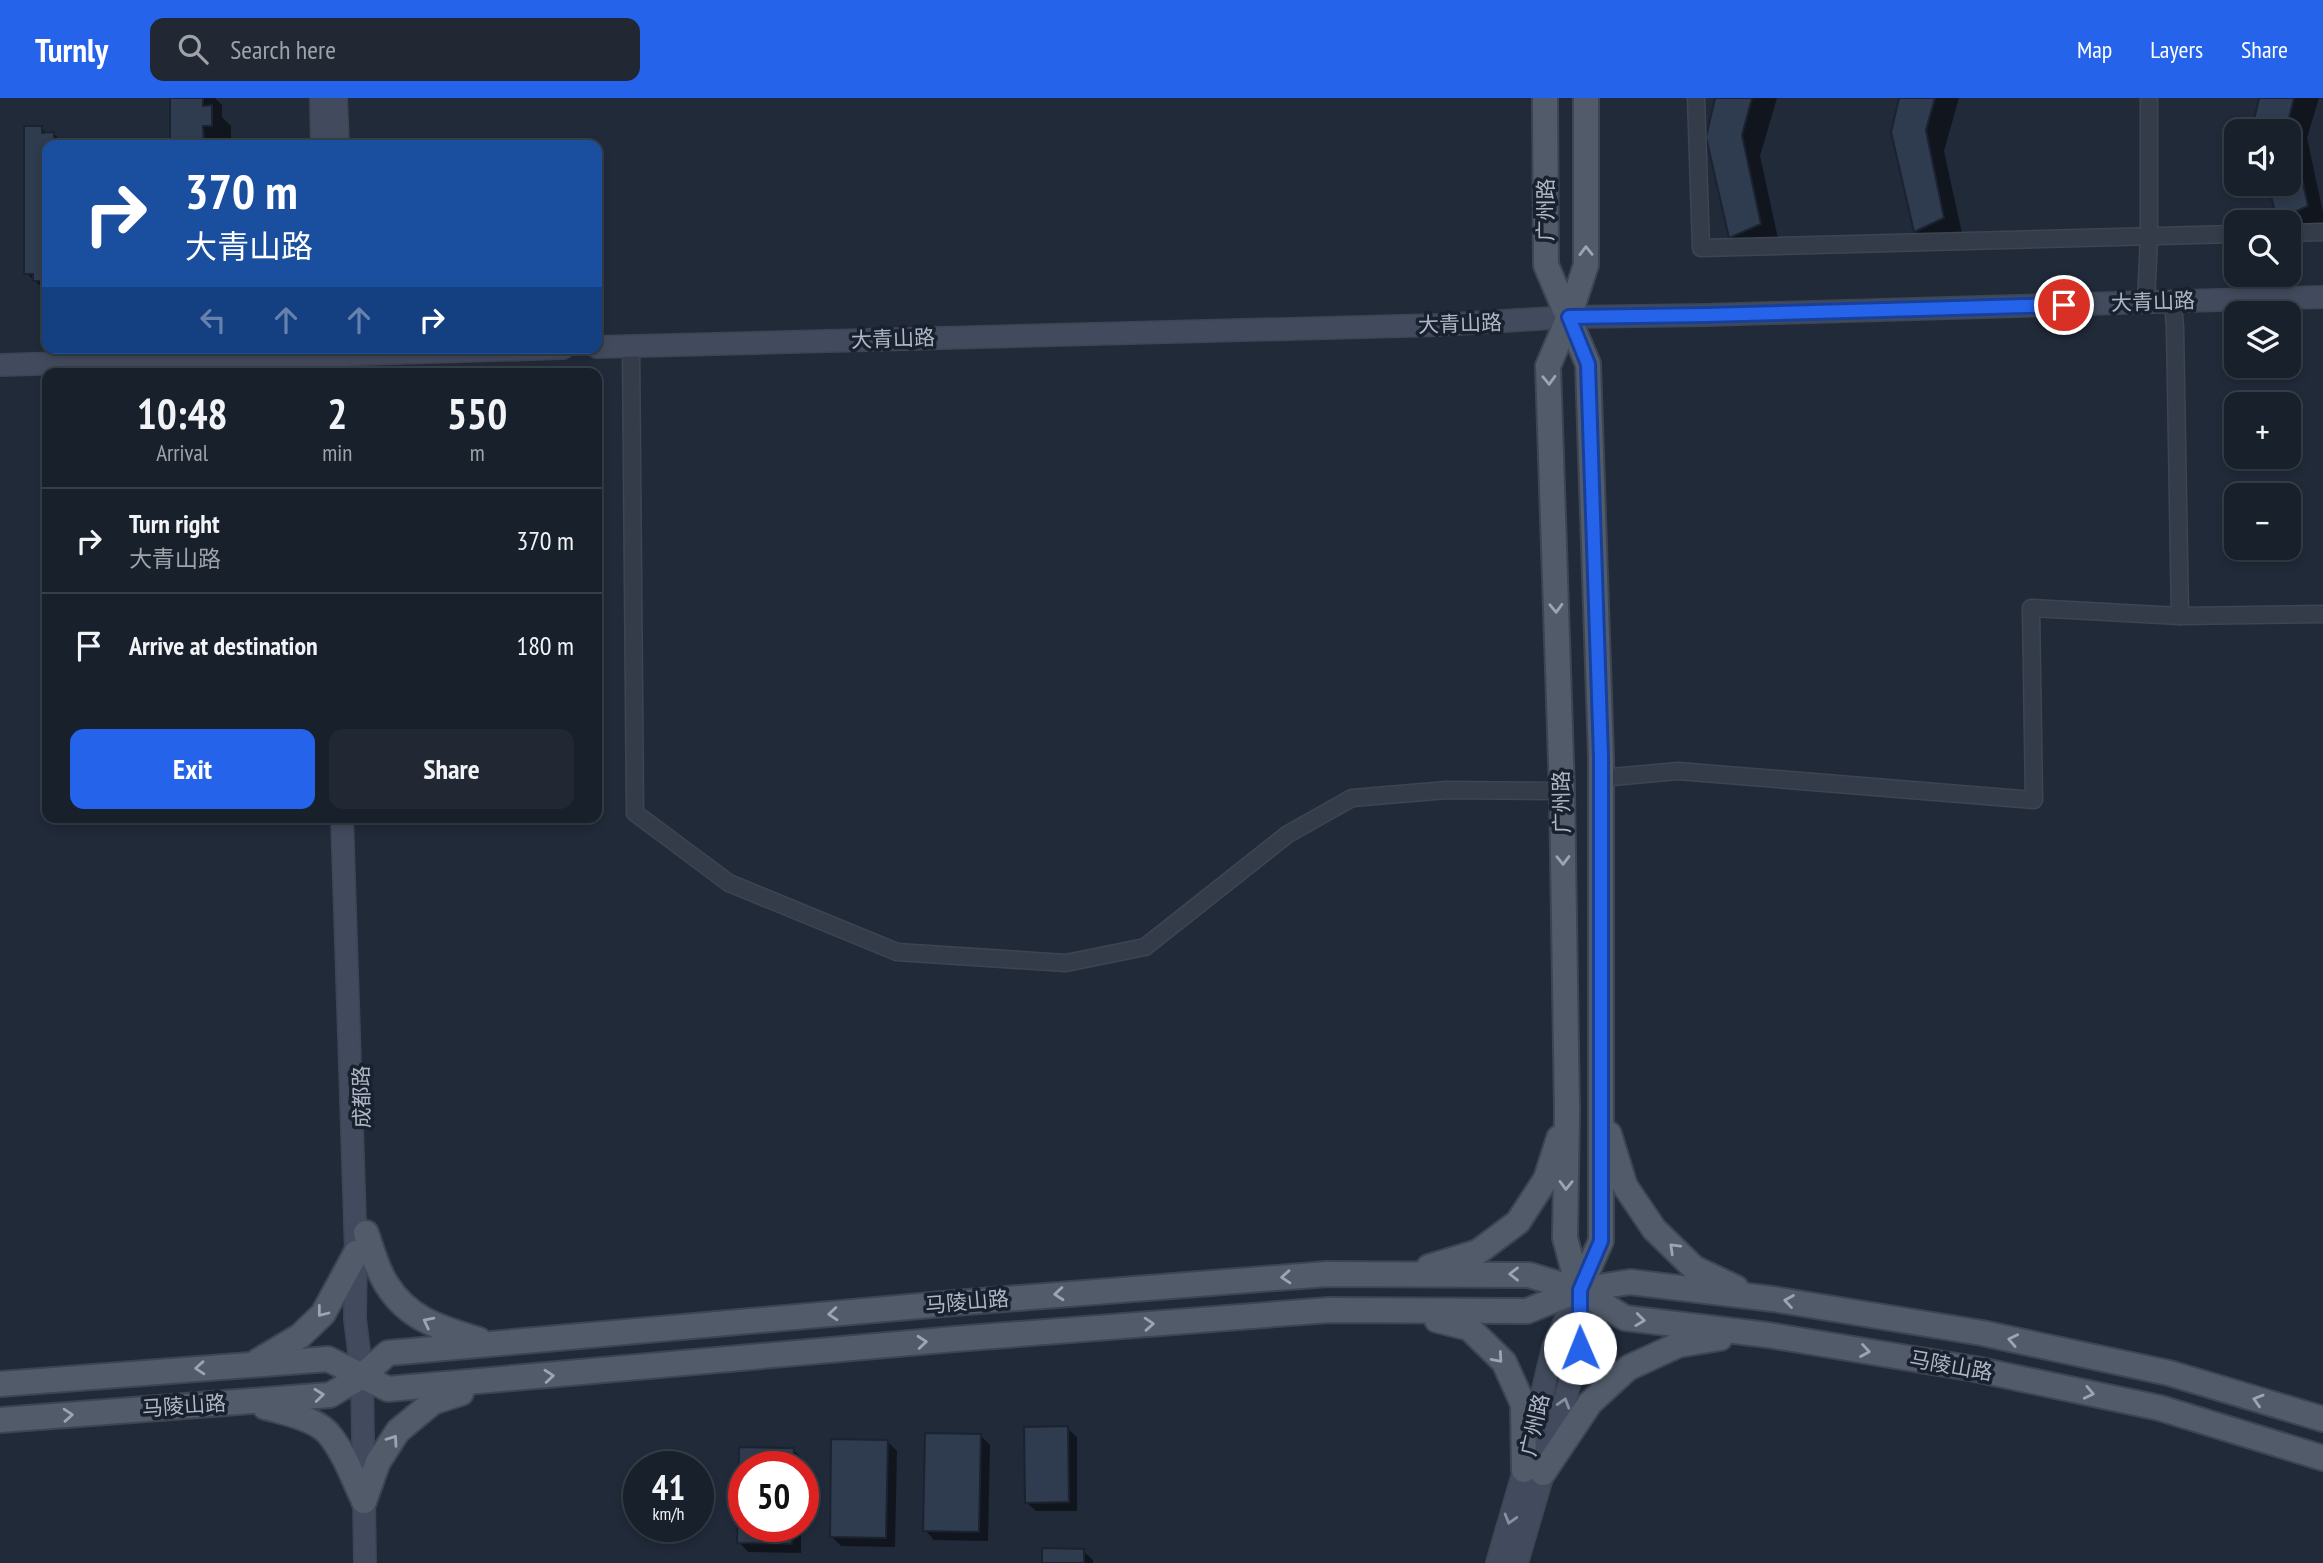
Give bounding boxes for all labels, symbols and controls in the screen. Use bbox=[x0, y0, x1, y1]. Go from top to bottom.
search box bbox=[150, 18, 640, 81]
text: Turnly bbox=[35, 28, 108, 71]
icon: search bbox=[174, 30, 212, 68]
text: Search here bbox=[230, 33, 336, 66]
text: Map bbox=[2077, 34, 2112, 65]
text: Layers bbox=[2150, 34, 2203, 65]
text: Share bbox=[2241, 34, 2288, 65]
map controls bbox=[2224, 119, 2301, 560]
button: sound bbox=[2224, 119, 2301, 196]
text: 370 m bbox=[185, 159, 298, 223]
icon: right bbox=[70, 168, 161, 259]
street label: 广州路 bbox=[1532, 179, 1559, 242]
button: search bbox=[2224, 210, 2301, 287]
text: 大青山路 bbox=[185, 225, 313, 267]
one-way arrow bbox=[1578, 245, 1594, 256]
pin bbox=[2034, 275, 2094, 335]
icon: arrive bbox=[2045, 286, 2083, 324]
street label: 大青山路 bbox=[2111, 287, 2195, 316]
icon: left bbox=[194, 301, 232, 339]
icon: ahead bbox=[267, 301, 305, 339]
icon: ahead bbox=[340, 301, 378, 339]
icon: right bbox=[413, 301, 451, 339]
button: layers bbox=[2224, 301, 2301, 378]
street label: 大青山路 bbox=[1418, 309, 1502, 338]
street label: 大青山路 bbox=[851, 324, 935, 353]
one-way arrow bbox=[1541, 375, 1556, 386]
text: 10:48 bbox=[137, 386, 228, 441]
text: 2 bbox=[327, 386, 347, 441]
text: 550 bbox=[447, 386, 507, 441]
button: + bbox=[2224, 392, 2301, 469]
text: Arrival bbox=[156, 438, 208, 467]
text: min bbox=[322, 438, 352, 467]
text: m bbox=[470, 438, 485, 467]
button: − bbox=[2224, 483, 2301, 560]
text: Turn right bbox=[129, 507, 220, 540]
icon: right bbox=[70, 522, 108, 560]
text: 370 m bbox=[516, 524, 574, 557]
text: 大青山路 bbox=[129, 544, 221, 573]
one-way arrow bbox=[1549, 603, 1564, 614]
icon: arrive bbox=[70, 627, 108, 665]
text: Arrive at destination bbox=[129, 629, 318, 662]
text: 180 m bbox=[516, 629, 574, 662]
button: Exit bbox=[70, 729, 315, 809]
button: Share bbox=[329, 729, 574, 809]
street label: 广州路 bbox=[1547, 770, 1576, 834]
one-way arrow bbox=[1556, 855, 1571, 866]
street label: 成都路 bbox=[347, 1065, 376, 1129]
one-way arrow bbox=[1558, 1180, 1574, 1191]
one-way arrow bbox=[1669, 1244, 1682, 1257]
one-way arrow bbox=[1508, 1267, 1519, 1282]
one-way arrow bbox=[1280, 1269, 1291, 1284]
street label: 马陵山路 bbox=[924, 1284, 1010, 1319]
one-way arrow bbox=[1054, 1286, 1065, 1301]
one-way arrow bbox=[1783, 1294, 1795, 1309]
one-way arrow bbox=[317, 1304, 330, 1317]
one-way arrow bbox=[827, 1306, 838, 1321]
position arrow bbox=[1543, 1311, 1617, 1385]
one-way arrow bbox=[1635, 1312, 1646, 1327]
one-way arrow bbox=[423, 1317, 436, 1331]
one-way arrow bbox=[1143, 1317, 1154, 1332]
one-way arrow bbox=[2007, 1333, 2019, 1348]
one-way arrow bbox=[917, 1335, 928, 1350]
one-way arrow bbox=[1859, 1343, 1871, 1358]
street label: 马陵山路 bbox=[1907, 1345, 1995, 1386]
one-way arrow bbox=[1490, 1350, 1502, 1363]
one-way arrow bbox=[194, 1360, 205, 1375]
one-way arrow bbox=[544, 1369, 555, 1384]
one-way arrow bbox=[2083, 1385, 2095, 1399]
one-way arrow bbox=[313, 1388, 325, 1403]
street label: 马陵山路 bbox=[141, 1389, 227, 1422]
street label: 广州路 bbox=[1514, 1391, 1555, 1459]
one-way arrow bbox=[2252, 1393, 2264, 1408]
one-way arrow bbox=[1555, 1398, 1570, 1410]
one-way arrow bbox=[63, 1408, 74, 1423]
one-way arrow bbox=[385, 1435, 397, 1448]
speed limit sign: 50 bbox=[728, 1451, 819, 1542]
text: 41 bbox=[652, 1464, 685, 1510]
text: km/h bbox=[653, 1502, 684, 1525]
one-way arrow bbox=[1503, 1513, 1518, 1525]

